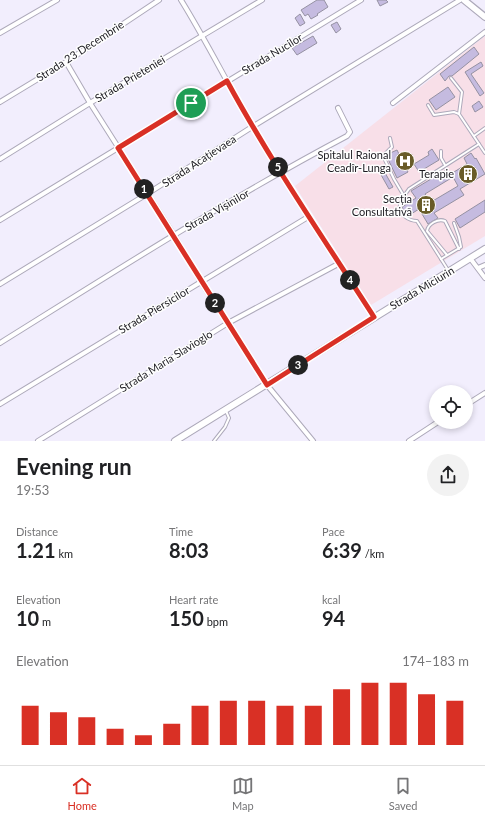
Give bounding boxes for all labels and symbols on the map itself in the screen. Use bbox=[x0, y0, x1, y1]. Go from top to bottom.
street label: Strada 23 Decembrie bbox=[34, 17, 126, 84]
street label: Strada Nucilor bbox=[239, 30, 305, 77]
street label: Strada Prieteniei bbox=[92, 52, 167, 105]
pin bbox=[174, 86, 208, 120]
street label: Strada Acațievaea bbox=[159, 132, 238, 189]
place label: Spitalul Raional Ceadîr-Lunga bbox=[317, 148, 391, 174]
hospital icon: Spitalul Raional Ceadîr-Lunga bbox=[394, 150, 416, 172]
pin: 5 bbox=[268, 157, 288, 177]
building icon: Terapie bbox=[457, 163, 479, 185]
place label: Terapie bbox=[419, 167, 454, 180]
pin: 1 bbox=[134, 179, 154, 199]
street label: Strada Vișinilor bbox=[182, 186, 251, 233]
place label: Secția Consultativă bbox=[352, 192, 412, 218]
building icon: Secția Consultativă bbox=[415, 194, 437, 216]
street label: Strada Miciurin bbox=[387, 263, 456, 312]
pin: 4 bbox=[340, 270, 360, 290]
street label: Strada Piersicilor bbox=[116, 283, 192, 336]
pin: 2 bbox=[205, 293, 225, 313]
street label: Strada Maria Slavioglo bbox=[117, 327, 214, 394]
pin: 3 bbox=[288, 355, 308, 375]

